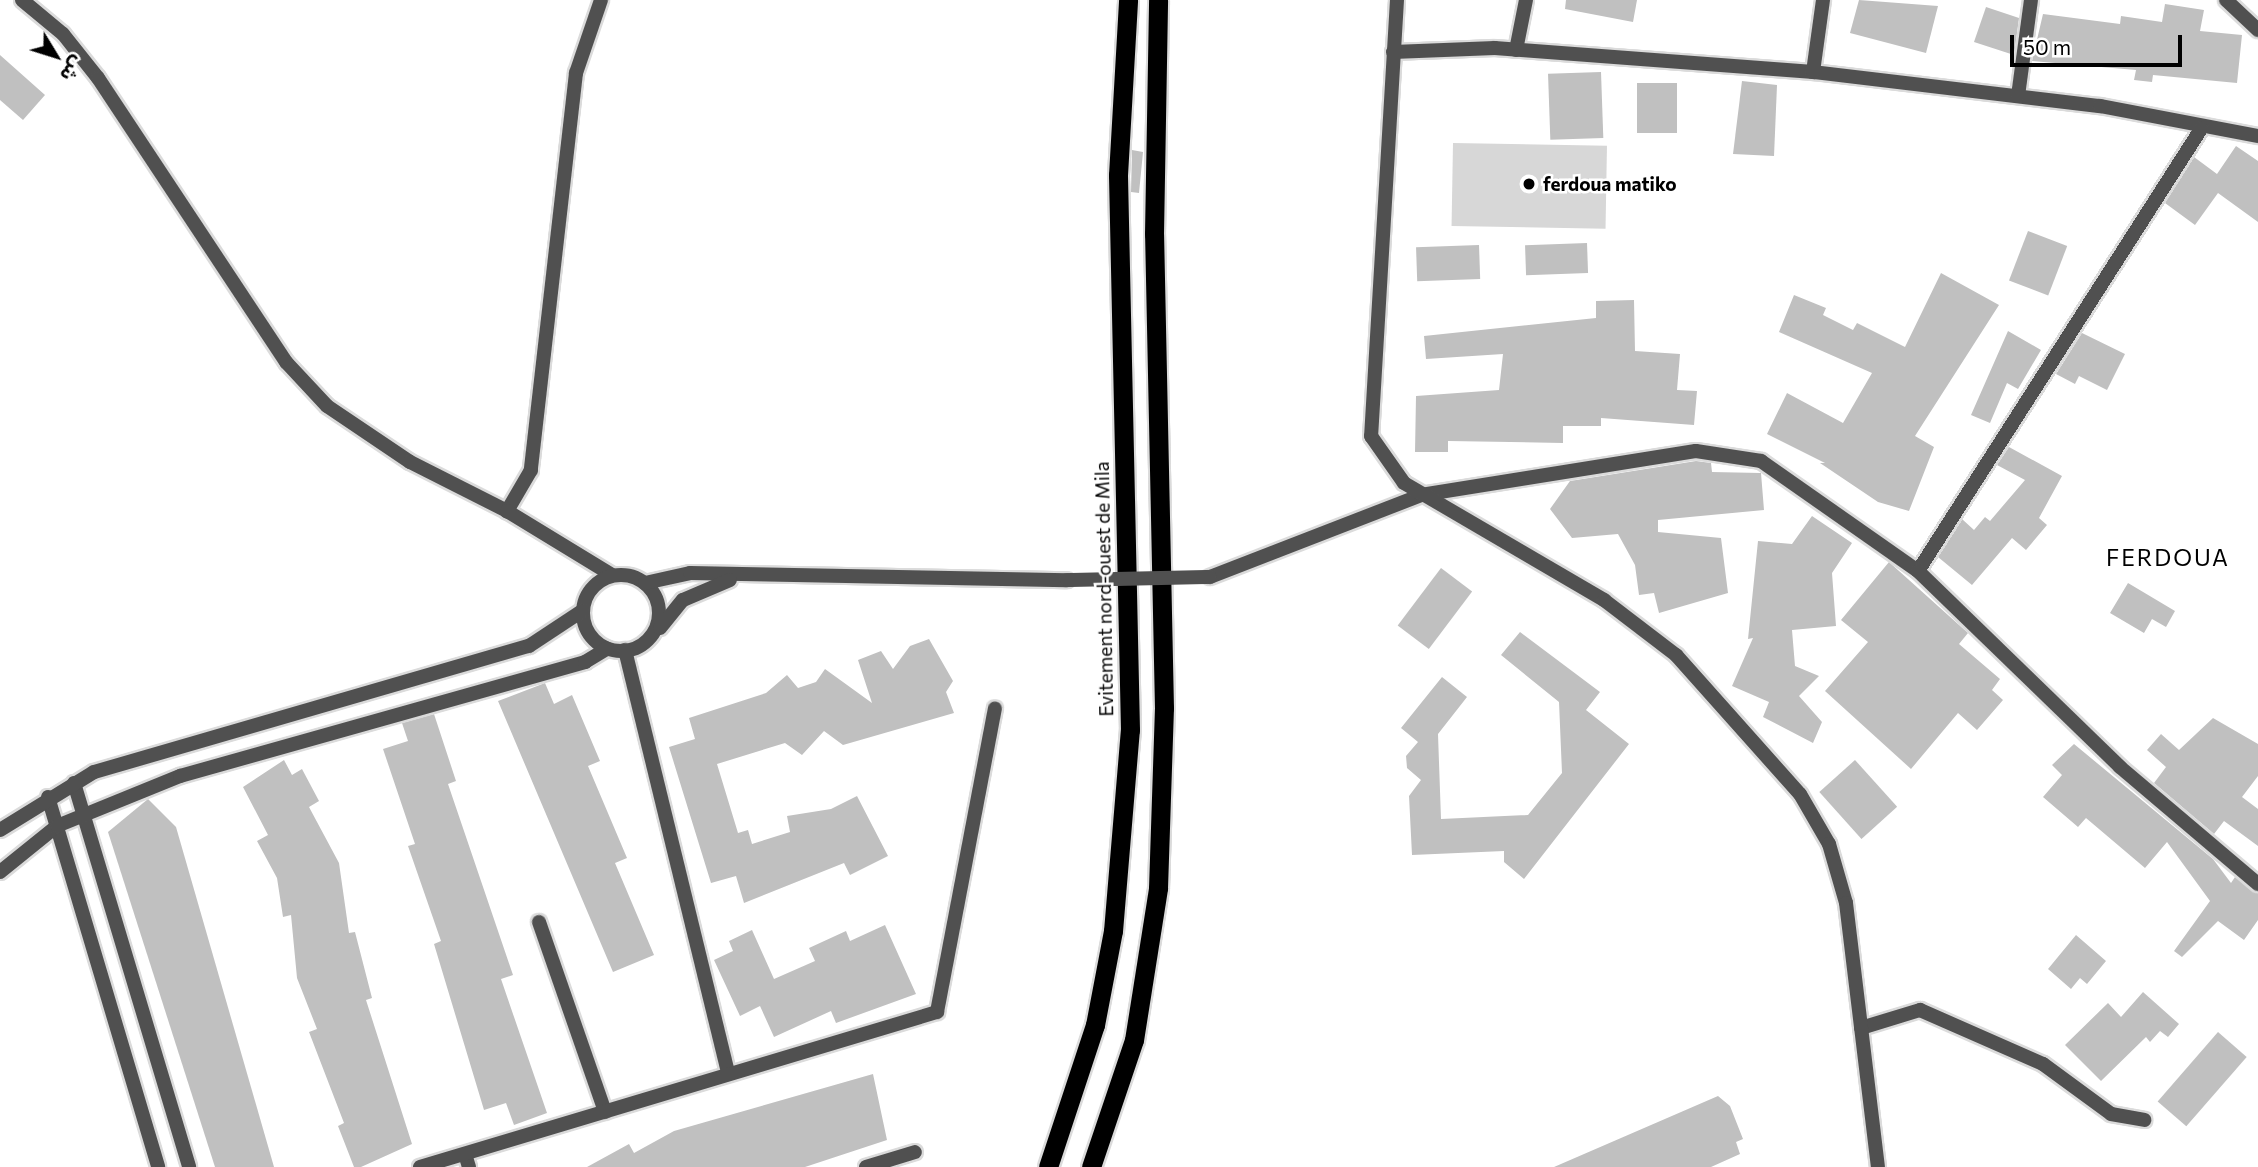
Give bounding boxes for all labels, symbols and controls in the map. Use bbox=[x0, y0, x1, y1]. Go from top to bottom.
north arrow bbox=[21, 21, 91, 91]
scale bar bbox=[2013, 21, 2184, 65]
text: 50 m bbox=[2023, 34, 2071, 59]
text: ش bbox=[56, 52, 90, 87]
place label: ferdoua matiko bbox=[1543, 173, 1677, 195]
marker: ferdoua matiko bbox=[1521, 176, 1537, 192]
street label: Evitement nord-ouest de Mila bbox=[1090, 461, 1118, 717]
district label: FERDOUA bbox=[2107, 543, 2229, 571]

